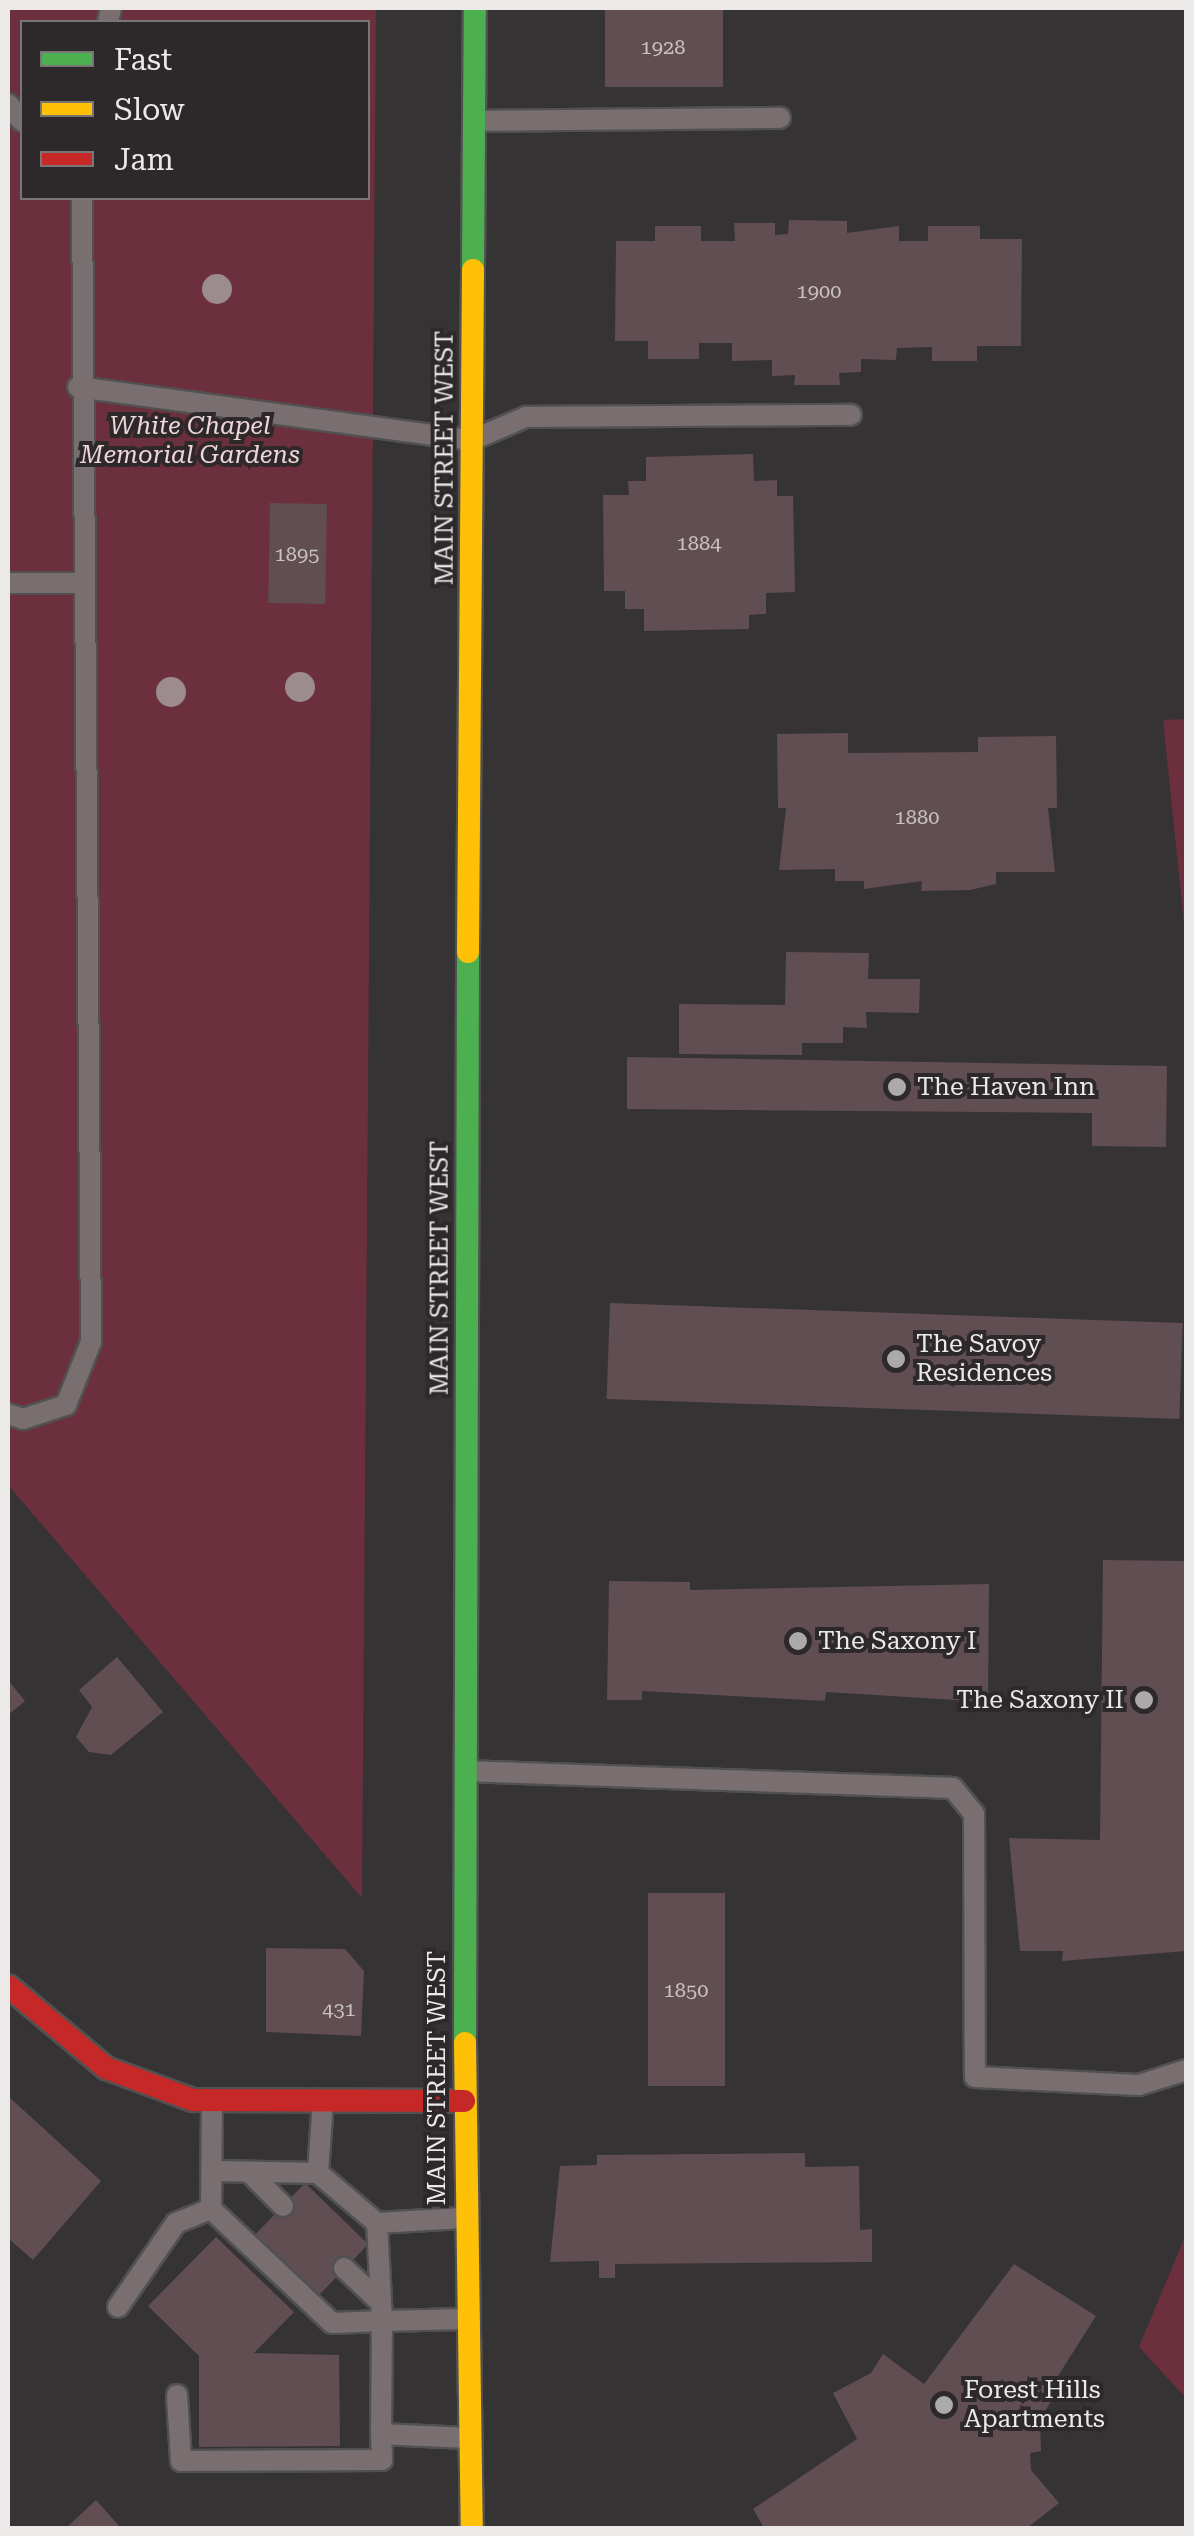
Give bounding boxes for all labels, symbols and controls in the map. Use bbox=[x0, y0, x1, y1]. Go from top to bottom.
legend bbox=[20, 20, 370, 200]
house number: 1928 bbox=[641, 35, 685, 59]
text: Fast bbox=[114, 42, 172, 77]
text: Slow bbox=[114, 92, 185, 127]
text: Jam bbox=[114, 142, 174, 177]
house number: 1900 bbox=[797, 279, 841, 303]
street label: MAIN STREET WEST bbox=[430, 331, 460, 585]
park label: White Chapel Memorial Gardens bbox=[80, 412, 300, 471]
house number: 1884 bbox=[677, 531, 721, 555]
house number: 1895 bbox=[275, 542, 319, 566]
house number: 1880 bbox=[895, 805, 939, 829]
place label: The Haven Inn bbox=[917, 1072, 1095, 1102]
marker: The Haven Inn bbox=[886, 1076, 908, 1098]
street label: MAIN STREET WEST bbox=[425, 1141, 455, 1395]
place label: The Savoy Residences bbox=[916, 1330, 1052, 1389]
marker: The Savoy Residences bbox=[885, 1348, 907, 1370]
place label: The Saxony I bbox=[818, 1626, 976, 1656]
marker: The Saxony I bbox=[787, 1630, 809, 1652]
place label: The Saxony II bbox=[956, 1685, 1124, 1715]
marker: The Saxony II bbox=[1133, 1689, 1155, 1711]
street label: MAIN STREET WEST bbox=[422, 1951, 452, 2205]
house number: 1850 bbox=[664, 1978, 708, 2002]
house number: 431 bbox=[322, 1997, 356, 2021]
place label: Forest Hills Apartments bbox=[964, 2376, 1105, 2435]
marker: Forest Hills Apartments bbox=[933, 2394, 955, 2416]

